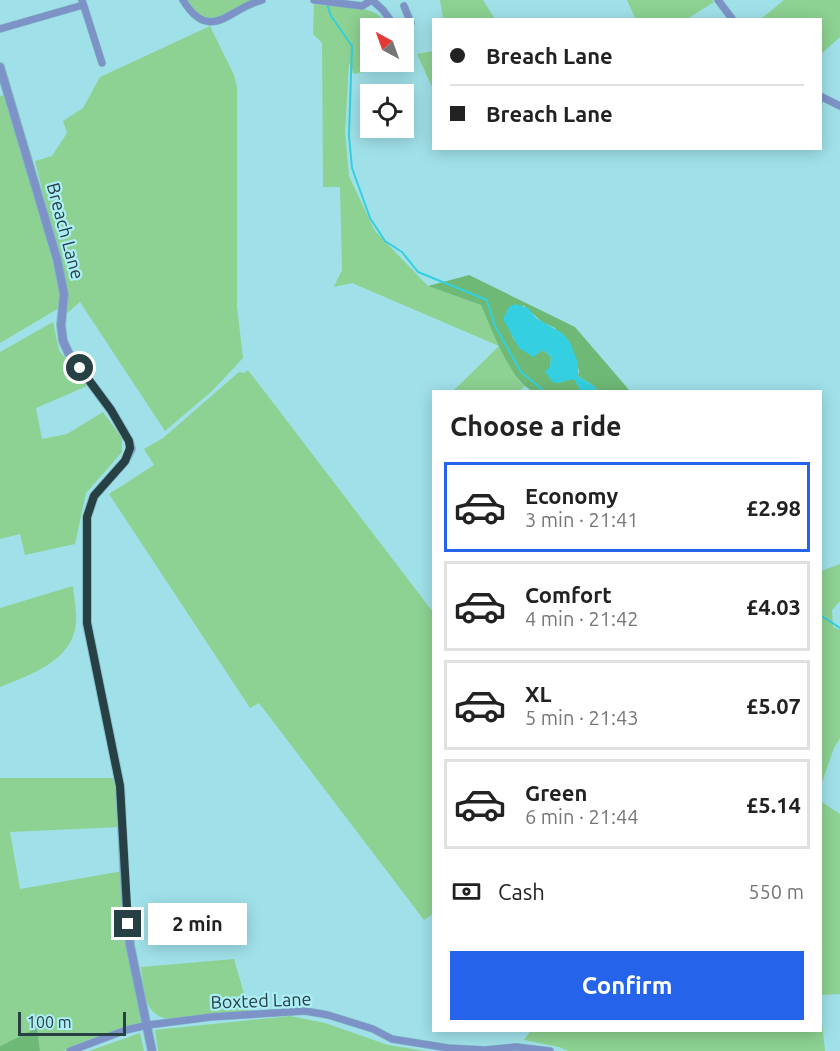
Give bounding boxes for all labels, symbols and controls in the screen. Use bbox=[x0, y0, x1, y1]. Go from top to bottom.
north arrow bbox=[360, 18, 414, 72]
map controls bbox=[360, 18, 414, 138]
text: Breach Lane bbox=[486, 43, 613, 68]
button: locate bbox=[360, 84, 414, 138]
text: Breach Lane bbox=[486, 101, 613, 126]
street label: Breach Lane bbox=[44, 180, 88, 281]
route start bbox=[66, 354, 93, 381]
text: Choose a ride bbox=[450, 411, 622, 441]
icon: car bbox=[453, 480, 507, 534]
text: Economy bbox=[525, 483, 618, 508]
text: £2.98 bbox=[746, 495, 801, 520]
text: 3 min · 21:41 bbox=[525, 508, 639, 531]
icon: car bbox=[453, 579, 507, 633]
text: Comfort bbox=[525, 582, 612, 607]
text: £4.03 bbox=[746, 594, 801, 619]
text: 4 min · 21:42 bbox=[525, 607, 639, 630]
icon: car bbox=[453, 678, 507, 732]
text: XL bbox=[525, 681, 552, 706]
text: £5.07 bbox=[746, 693, 801, 718]
text: 5 min · 21:43 bbox=[525, 706, 639, 729]
icon: car bbox=[453, 777, 507, 831]
text: Green bbox=[525, 780, 587, 805]
text: £5.14 bbox=[746, 792, 801, 817]
text: 6 min · 21:44 bbox=[525, 805, 639, 828]
icon: cash bbox=[450, 875, 483, 908]
text: Cash bbox=[498, 879, 545, 904]
text: 550 m bbox=[748, 880, 804, 903]
callout: 2 min bbox=[149, 903, 248, 945]
route end bbox=[114, 910, 141, 937]
text: 2 min bbox=[172, 912, 223, 935]
button: Confirm bbox=[450, 951, 804, 1020]
street label: Boxted Lane bbox=[210, 988, 312, 1012]
scale bar bbox=[18, 1009, 126, 1036]
text: 100 m bbox=[27, 1013, 72, 1031]

